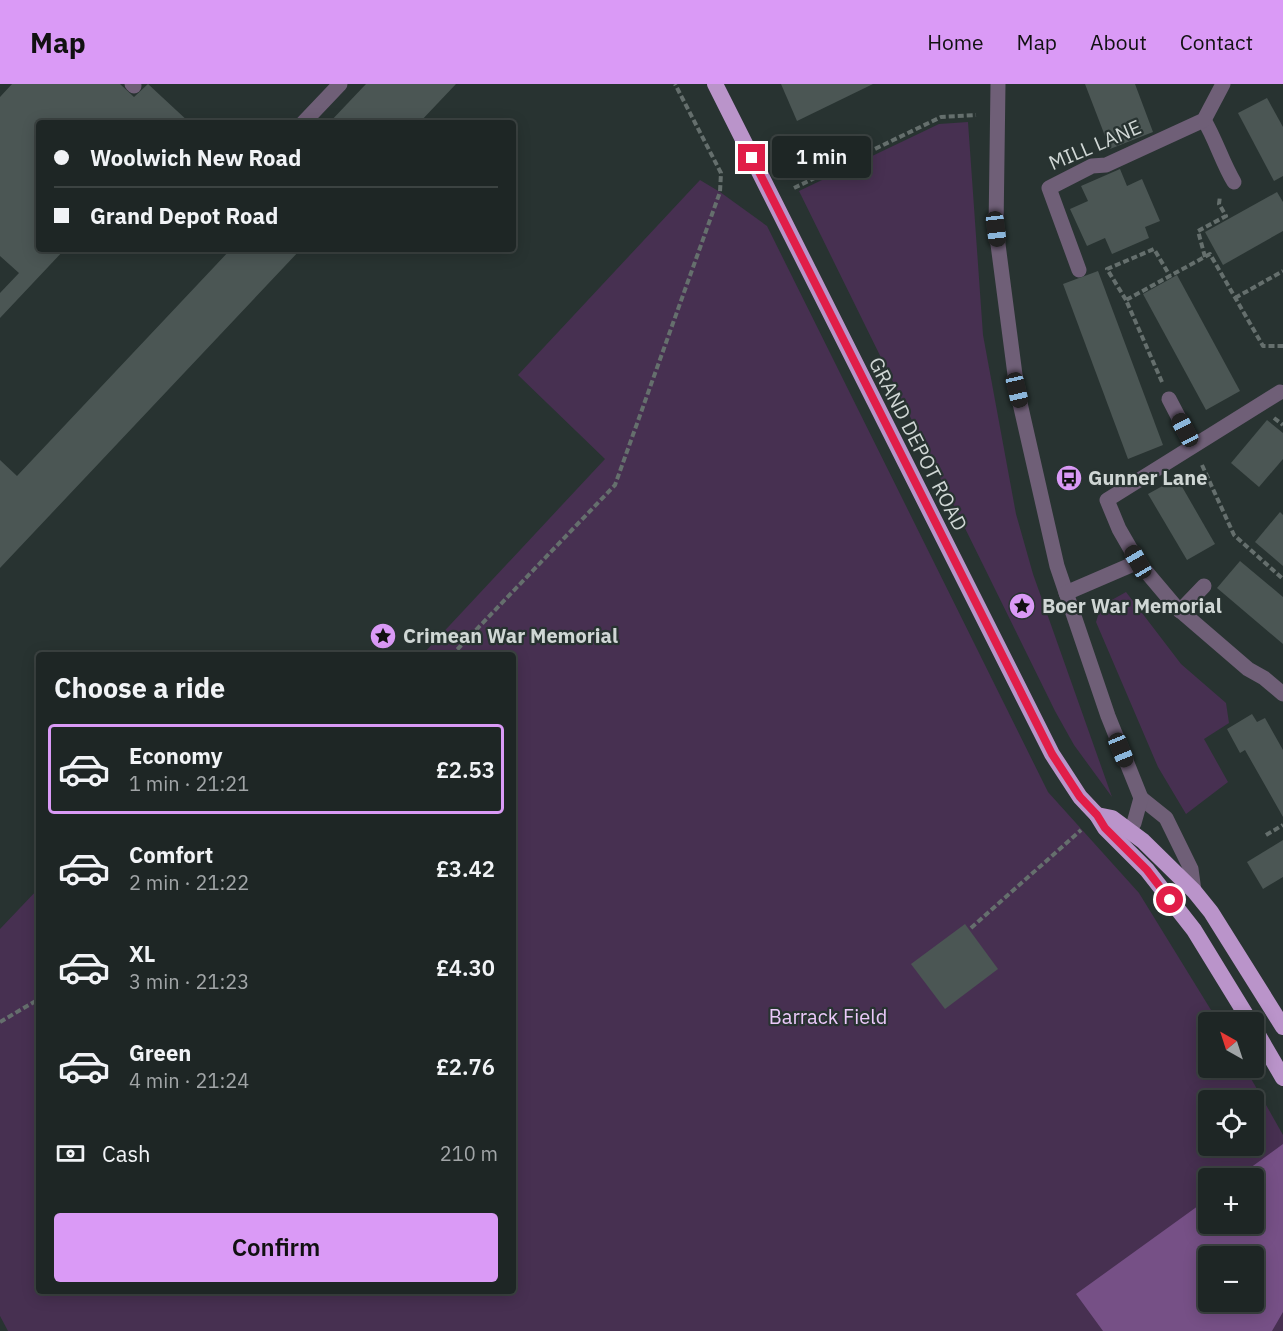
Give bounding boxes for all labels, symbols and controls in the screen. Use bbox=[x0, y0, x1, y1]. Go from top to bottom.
text: Map bbox=[30, 24, 86, 61]
text: Home bbox=[927, 28, 984, 56]
text: Map bbox=[1017, 28, 1057, 56]
text: About bbox=[1090, 28, 1147, 56]
text: Contact bbox=[1180, 28, 1253, 56]
street label: MILL LANE bbox=[1044, 113, 1145, 176]
callout: 1 min bbox=[773, 137, 872, 179]
text: Woolwich New Road bbox=[90, 143, 301, 172]
text: 1 min bbox=[796, 143, 847, 170]
route end bbox=[738, 144, 765, 171]
text: Grand Depot Road bbox=[90, 201, 278, 230]
car bbox=[985, 210, 1007, 248]
street label: GRAND DEPOT ROAD bbox=[863, 352, 974, 535]
car bbox=[1004, 370, 1030, 410]
car bbox=[1169, 410, 1201, 450]
bus stop icon: Gunner Lane bbox=[1054, 463, 1084, 493]
place label: Gunner Lane bbox=[1088, 464, 1207, 491]
car bbox=[1121, 542, 1155, 582]
place icon: Boer War Memorial bbox=[1007, 591, 1037, 621]
place label: Boer War Memorial bbox=[1042, 592, 1222, 619]
place icon: Crimean War Memorial bbox=[368, 621, 398, 651]
place label: Crimean War Memorial bbox=[403, 622, 618, 649]
text: Choose a ride bbox=[54, 670, 225, 705]
car bbox=[1106, 730, 1136, 770]
text: Economy bbox=[129, 741, 223, 770]
icon: car bbox=[57, 742, 111, 796]
text: £2.53 bbox=[436, 755, 495, 784]
text: 1 min · 21:21 bbox=[129, 770, 249, 797]
text: Comfort bbox=[129, 840, 213, 869]
icon: car bbox=[57, 841, 111, 895]
text: £3.42 bbox=[436, 854, 495, 883]
text: 2 min · 21:22 bbox=[129, 869, 249, 896]
route start bbox=[1156, 886, 1183, 913]
text: XL bbox=[129, 939, 155, 968]
icon: car bbox=[57, 940, 111, 994]
text: £4.30 bbox=[436, 953, 495, 982]
text: 3 min · 21:23 bbox=[129, 968, 249, 995]
park label: Barrack Field bbox=[769, 1003, 887, 1030]
north arrow bbox=[1198, 1012, 1264, 1078]
map controls bbox=[1198, 1012, 1264, 1312]
text: Green bbox=[129, 1038, 191, 1067]
icon: car bbox=[57, 1039, 111, 1093]
text: £2.76 bbox=[436, 1052, 495, 1081]
text: 4 min · 21:24 bbox=[129, 1067, 249, 1094]
button: locate bbox=[1198, 1090, 1264, 1156]
icon: cash bbox=[54, 1137, 87, 1170]
text: Cash bbox=[102, 1139, 151, 1168]
text: 210 m bbox=[440, 1140, 498, 1167]
button: + bbox=[1198, 1168, 1264, 1234]
button: Confirm bbox=[54, 1213, 498, 1282]
button: − bbox=[1198, 1246, 1264, 1312]

